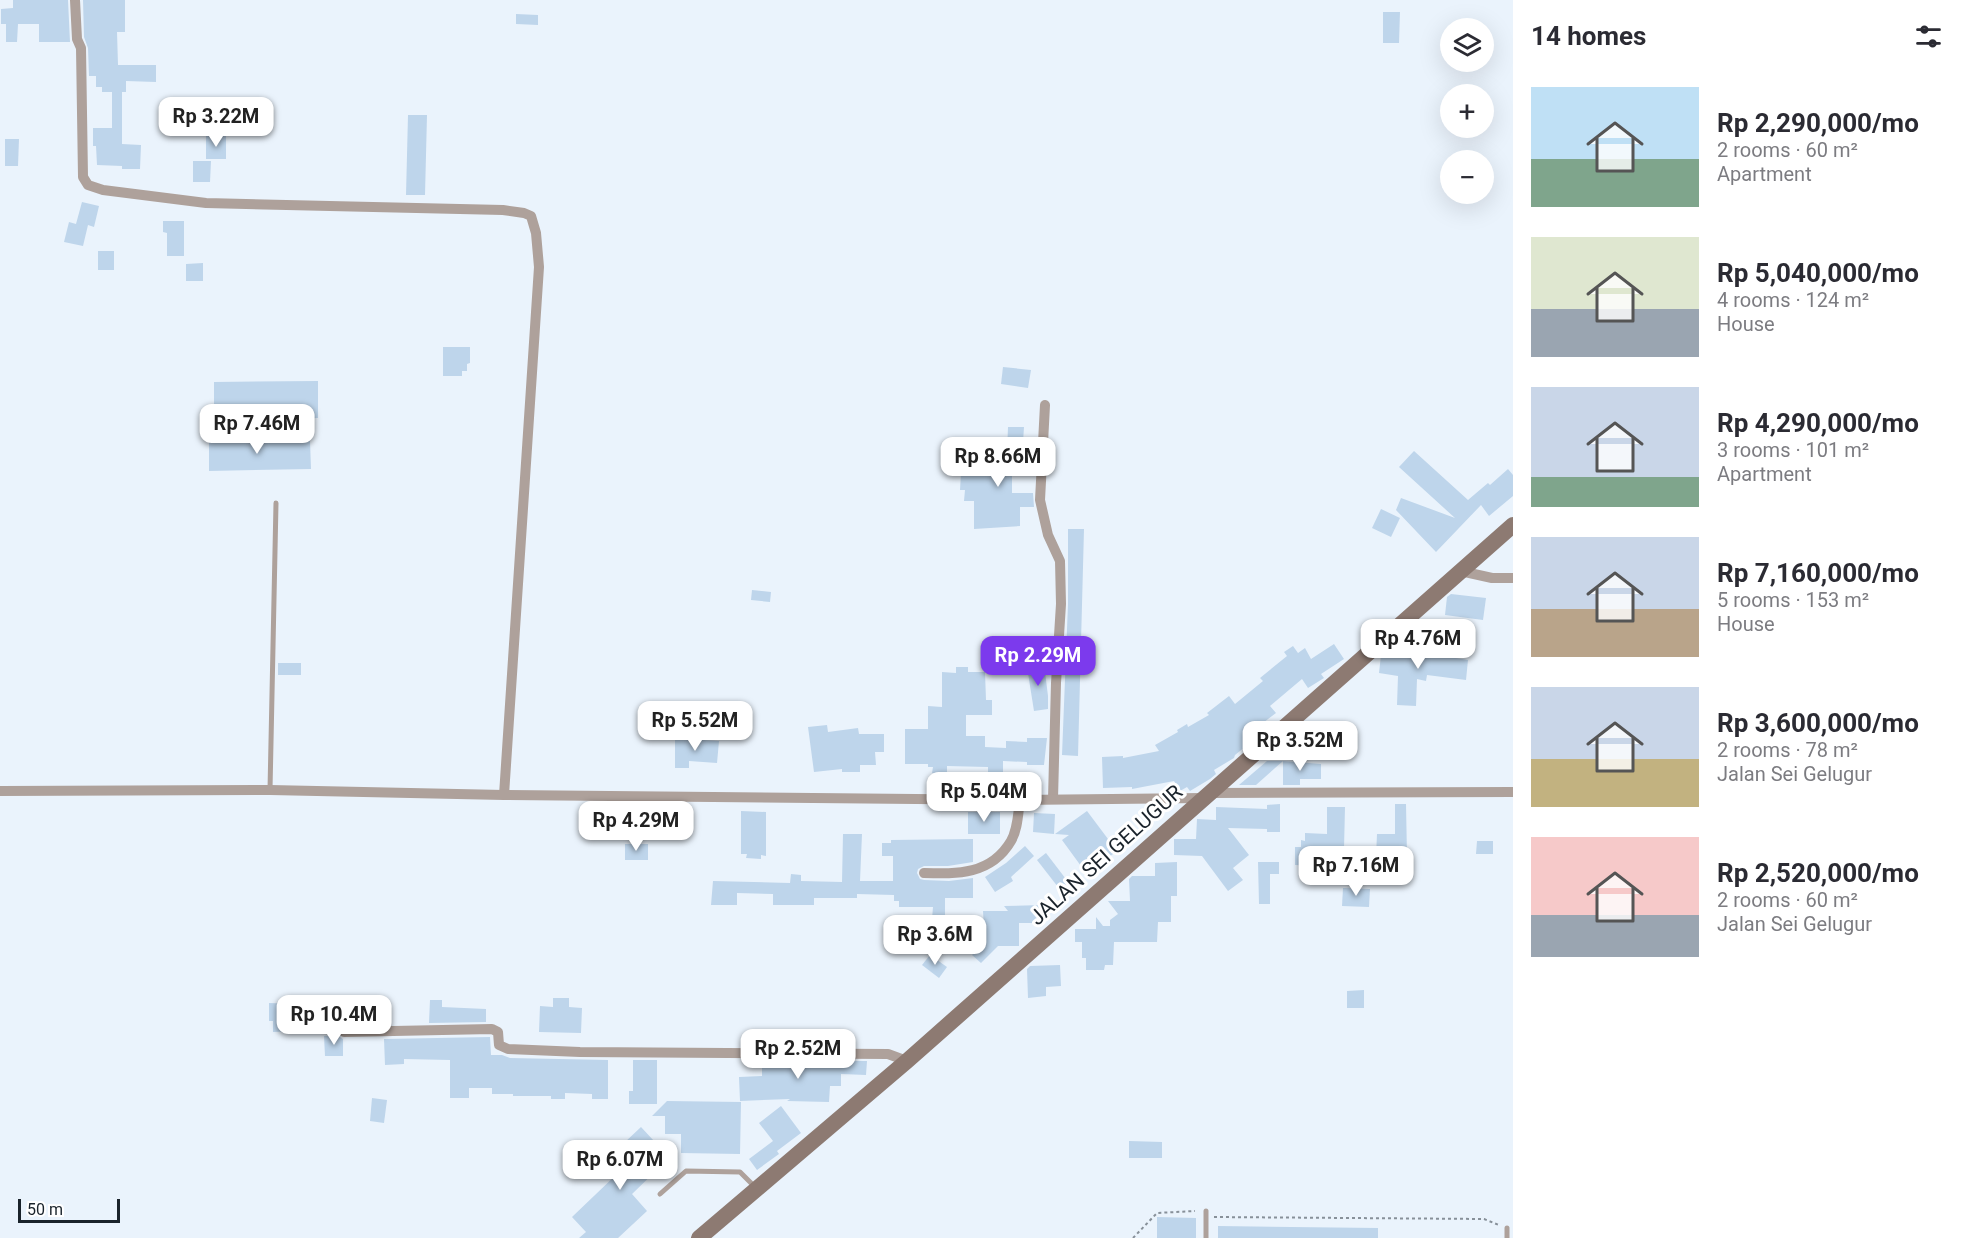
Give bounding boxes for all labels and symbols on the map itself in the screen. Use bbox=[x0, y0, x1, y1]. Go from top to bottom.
pin: Rp 3.22M bbox=[154, 97, 278, 148]
pin: Rp 7.46M bbox=[195, 404, 319, 455]
pin: Rp 8.66M bbox=[936, 437, 1060, 488]
pin: Rp 4.76M bbox=[1356, 619, 1480, 670]
pin: Rp 2.29M bbox=[976, 636, 1100, 687]
pin: Rp 5.52M bbox=[633, 701, 757, 752]
pin: Rp 3.52M bbox=[1238, 721, 1362, 772]
pin: Rp 5.04M bbox=[922, 772, 1046, 823]
street label: JALAN SEI GELUGUR bbox=[1025, 780, 1187, 930]
pin: Rp 4.29M bbox=[574, 801, 698, 852]
pin: Rp 7.16M bbox=[1294, 846, 1418, 897]
pin: Rp 3.6M bbox=[880, 915, 990, 966]
pin: Rp 10.4M bbox=[272, 995, 396, 1046]
pin: Rp 2.52M bbox=[736, 1029, 860, 1080]
pin: Rp 6.07M bbox=[558, 1140, 682, 1191]
scale bar bbox=[18, 1196, 120, 1224]

